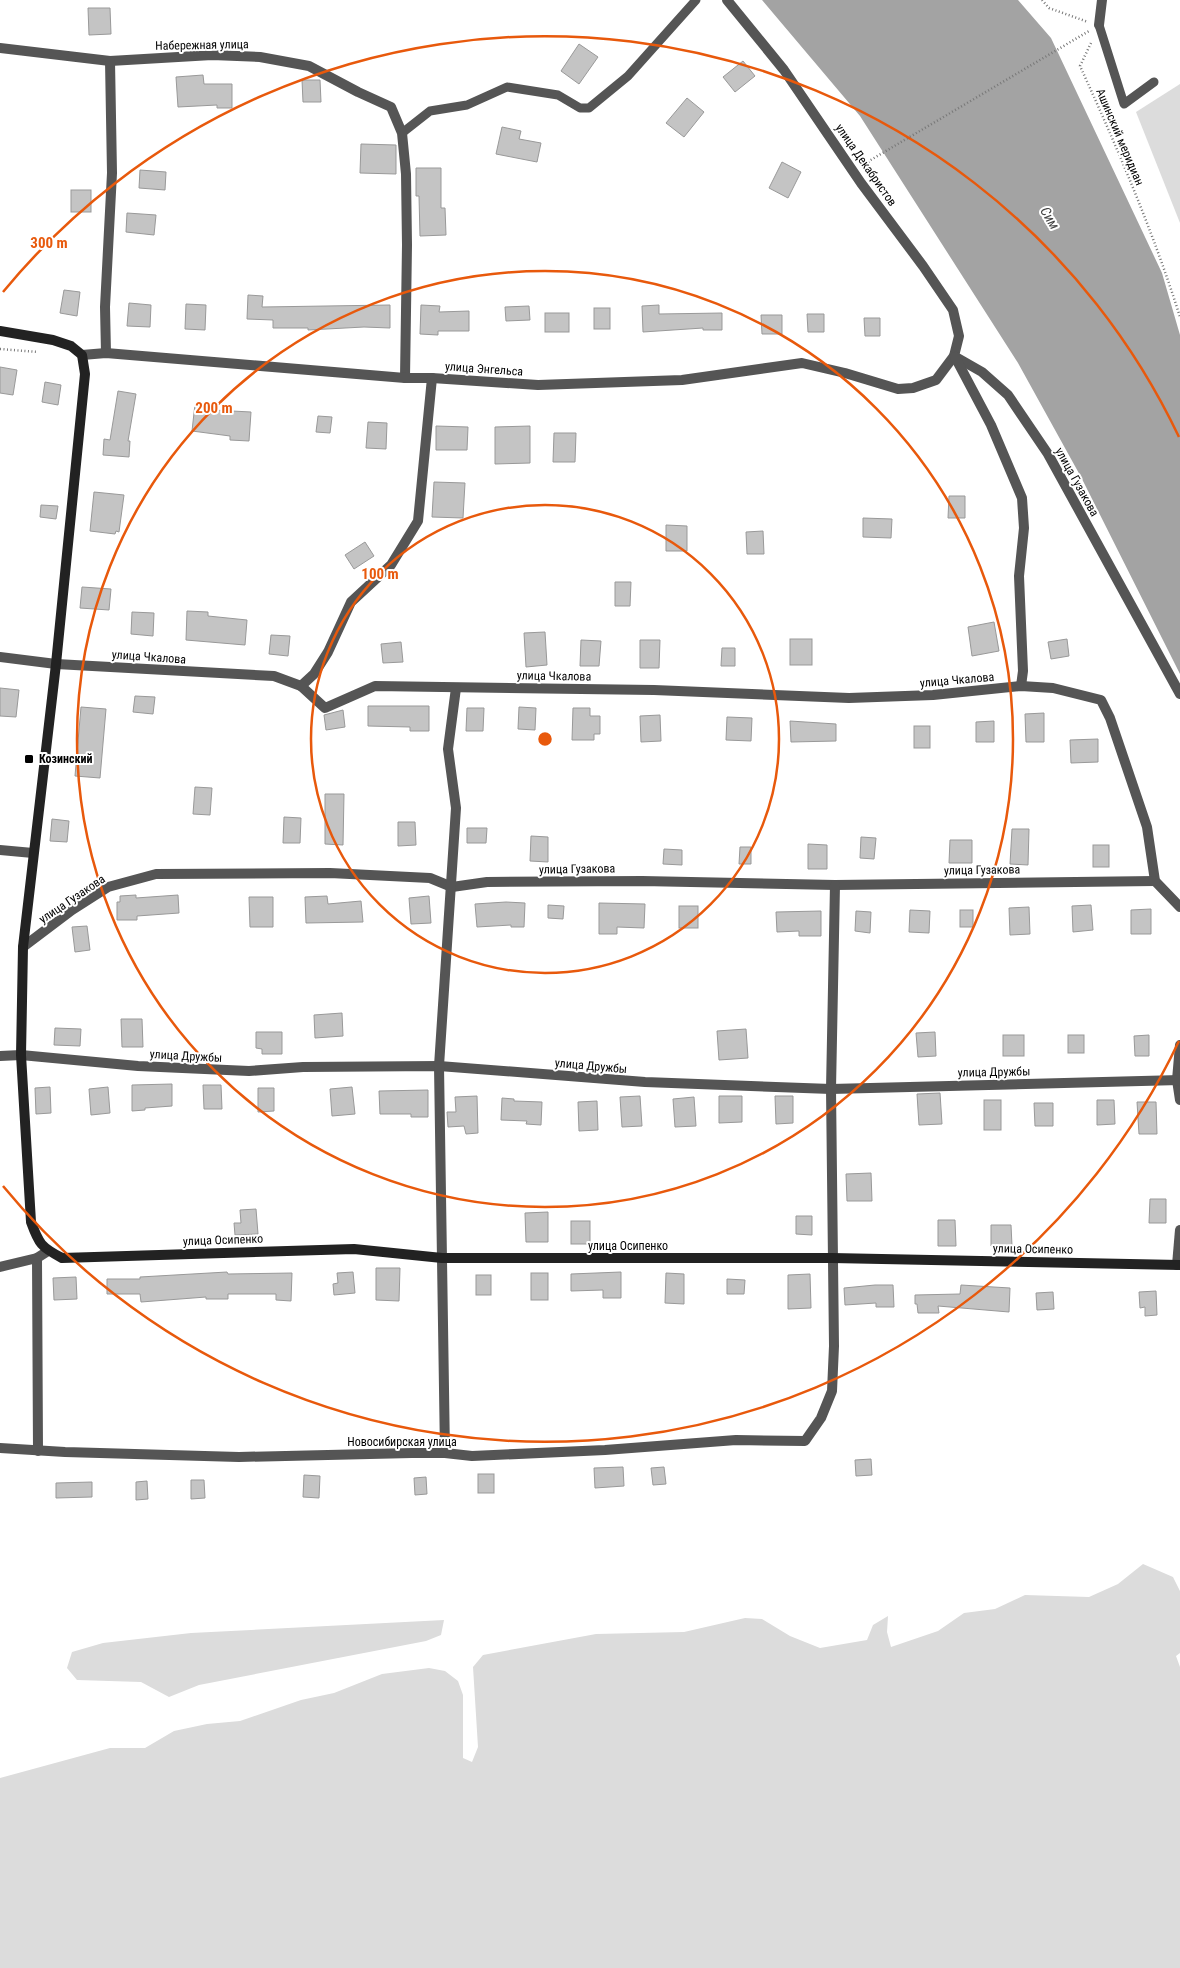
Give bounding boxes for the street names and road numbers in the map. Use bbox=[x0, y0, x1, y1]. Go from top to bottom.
street label: Набережная улица bbox=[155, 37, 249, 53]
street label: Ашинский меридиан bbox=[1093, 87, 1147, 187]
street label: улица Декабристов bbox=[832, 121, 900, 209]
street label: улица Энгельса bbox=[445, 359, 524, 379]
street label: улица Гузакова bbox=[1052, 445, 1102, 519]
street label: улица Чкалова bbox=[111, 647, 187, 667]
street label: улица Чкалова bbox=[517, 668, 592, 684]
street label: улица Чкалова bbox=[919, 670, 995, 690]
street label: улица Гузакова bbox=[539, 861, 616, 877]
street label: улица Гузакова bbox=[944, 862, 1021, 878]
street label: улица Гузакова bbox=[36, 872, 108, 926]
street label: улица Дружбы bbox=[149, 1047, 223, 1065]
street label: улица Дружбы bbox=[554, 1056, 628, 1076]
street label: улица Дружбы bbox=[958, 1064, 1030, 1080]
street label: улица Осипенко bbox=[183, 1232, 263, 1248]
street label: улица Осипенко bbox=[588, 1239, 668, 1253]
street label: улица Осипенко bbox=[993, 1241, 1073, 1257]
street label: Новосибирская улица bbox=[347, 1435, 457, 1449]

